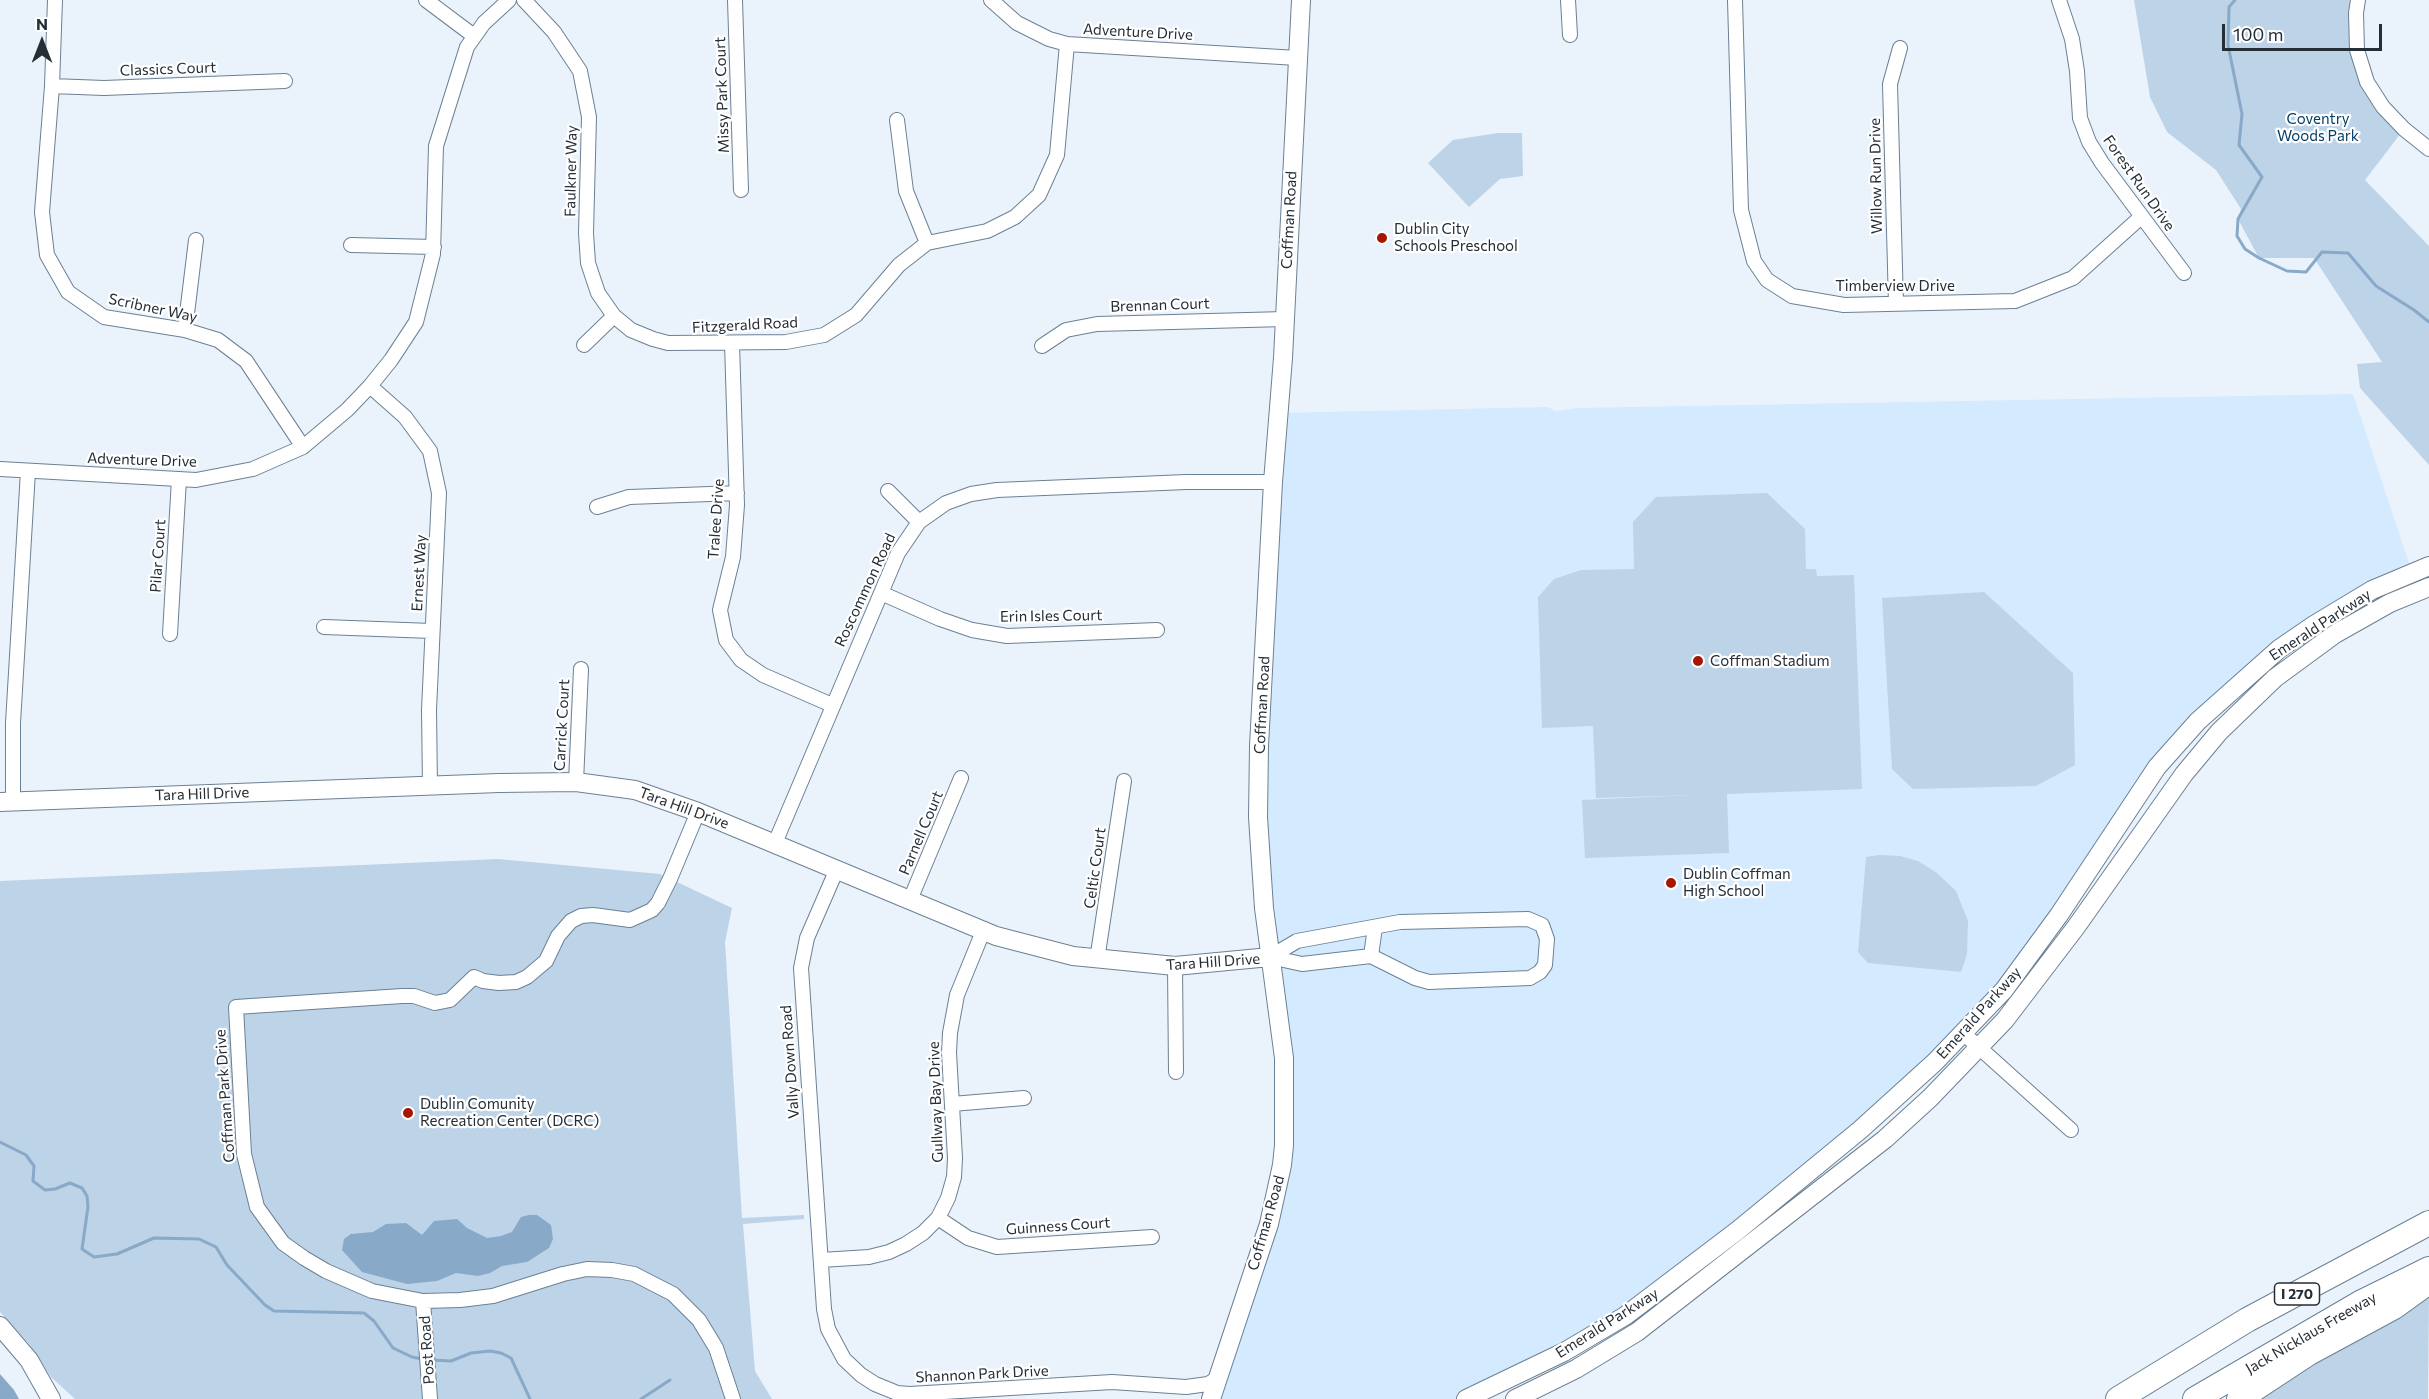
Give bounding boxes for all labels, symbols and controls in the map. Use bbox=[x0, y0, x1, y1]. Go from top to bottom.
north arrow bbox=[12, 12, 72, 72]
scale bar bbox=[2225, 12, 2386, 50]
text: N bbox=[36, 14, 48, 33]
street label: Adventure Drive bbox=[1083, 20, 1193, 44]
text: 100 m bbox=[2233, 23, 2283, 45]
street label: Missy Park Court bbox=[711, 37, 733, 153]
street label: Classics Court bbox=[120, 58, 216, 80]
park label: Coventry Woods Park bbox=[2277, 110, 2359, 145]
street label: Willow Run Drive bbox=[1866, 118, 1886, 234]
street label: Faulkner Way bbox=[561, 125, 581, 217]
street label: Forest Run Drive bbox=[2099, 132, 2179, 234]
street label: Coffman Road bbox=[1277, 171, 1301, 269]
place label: Dublin City Schools Preschool bbox=[1394, 220, 1518, 255]
marker: Dublin City Schools Preschool bbox=[1375, 231, 1389, 245]
street label: Timberview Drive bbox=[1835, 277, 1955, 295]
street label: Scribner Way bbox=[107, 290, 199, 326]
street label: Brennan Court bbox=[1110, 294, 1210, 316]
street label: Fitzgerald Road bbox=[692, 313, 798, 337]
street label: Adventure Drive bbox=[87, 449, 197, 471]
street label: Tralee Drive bbox=[704, 478, 728, 560]
street label: Pilar Court bbox=[146, 519, 170, 593]
street label: Roscommon Road bbox=[831, 530, 899, 650]
street label: Ernest Way bbox=[408, 534, 430, 612]
street label: Emerald Parkway bbox=[2266, 585, 2374, 665]
street label: Erin Isles Court bbox=[1000, 606, 1102, 626]
place label: Coffman Stadium bbox=[1710, 652, 1830, 670]
marker: Coffman Stadium bbox=[1691, 654, 1705, 668]
street label: Coffman Road bbox=[1250, 656, 1274, 754]
street label: Carrick Court bbox=[551, 679, 573, 771]
street label: Tara Hill Drive bbox=[154, 783, 250, 805]
street label: Tara Hill Drive bbox=[636, 783, 732, 833]
street label: Parnell Court bbox=[895, 788, 947, 878]
street label: Celtic Court bbox=[1080, 826, 1110, 910]
place label: Dublin Coffman High School bbox=[1683, 865, 1791, 900]
marker: Dublin Coffman High School bbox=[1664, 876, 1678, 890]
street label: Tara Hill Drive bbox=[1165, 950, 1261, 974]
street label: Emerald Parkway bbox=[1933, 963, 2025, 1063]
street label: Vally Down Road bbox=[777, 1005, 803, 1119]
street label: Coffman Park Drive bbox=[211, 1029, 239, 1163]
street label: Gullway Bay Drive bbox=[925, 1041, 947, 1163]
place label: Dublin Comunity Recreation Center (DCRC) bbox=[420, 1095, 599, 1130]
marker: Dublin Comunity Recreation Center (DCRC) bbox=[401, 1106, 415, 1120]
street label: Coffman Road bbox=[1244, 1173, 1288, 1273]
street label: Guinness Court bbox=[1005, 1213, 1111, 1239]
road number: I 270 bbox=[2274, 1283, 2320, 1305]
street label: Emerald Parkway bbox=[1552, 1284, 1662, 1362]
street label: Jack Nicklaus Freeway bbox=[2242, 1288, 2380, 1378]
street label: Post Road bbox=[416, 1315, 438, 1385]
street label: Shannon Park Drive bbox=[915, 1362, 1049, 1386]

